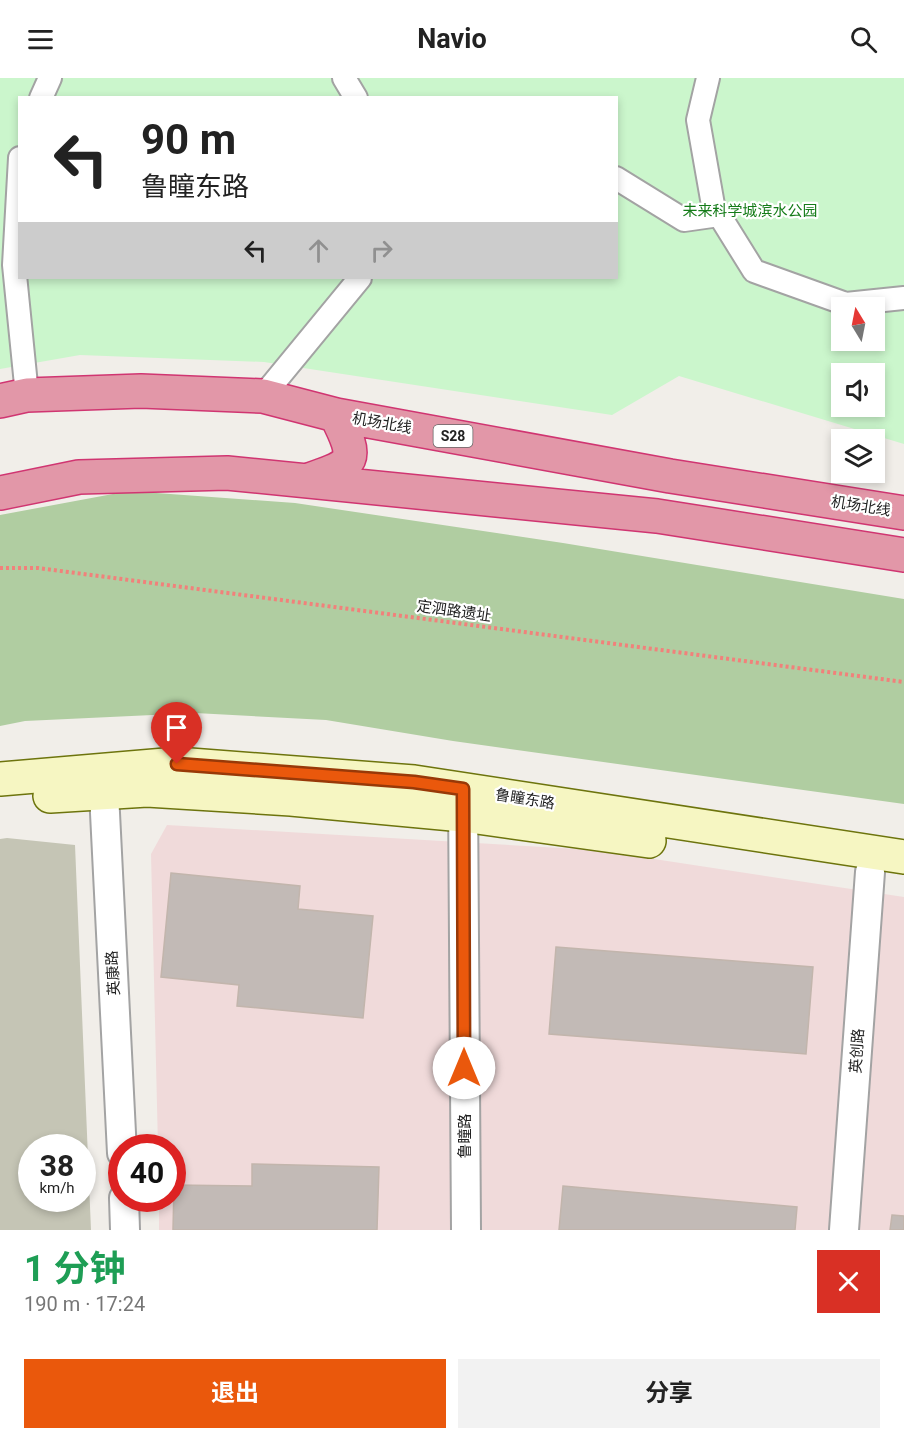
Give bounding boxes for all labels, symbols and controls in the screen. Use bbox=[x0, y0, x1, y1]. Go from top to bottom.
icon: menu bbox=[24, 23, 57, 56]
text: Navio bbox=[417, 23, 487, 55]
icon: search bbox=[847, 23, 880, 56]
text: 90 m bbox=[141, 115, 236, 164]
icon: left bbox=[42, 120, 120, 198]
text: 鲁瞳东路 bbox=[141, 171, 249, 203]
park label: 未来科学城滨水公园 bbox=[682, 202, 818, 220]
icon: left bbox=[239, 234, 272, 267]
icon: ahead bbox=[302, 234, 335, 267]
icon: right bbox=[365, 234, 398, 267]
north arrow bbox=[831, 297, 885, 351]
map controls bbox=[831, 297, 885, 483]
button: sound bbox=[831, 363, 885, 417]
street label: 机场北线 bbox=[351, 409, 413, 437]
road number: S28 bbox=[434, 425, 472, 447]
button: layers bbox=[831, 429, 885, 483]
street label: 机场北线 bbox=[830, 492, 892, 520]
street label: 定泗路遗址 bbox=[416, 597, 492, 625]
pin bbox=[151, 702, 202, 764]
icon: arrive bbox=[160, 711, 193, 744]
street label: 鲁瞳东路 bbox=[494, 785, 556, 813]
street label: 英康路 bbox=[103, 950, 123, 996]
street label: 英创路 bbox=[846, 1028, 868, 1074]
position arrow bbox=[432, 1036, 496, 1100]
street label: 鲁瞳路 bbox=[456, 1113, 474, 1159]
speed limit sign: 40 bbox=[108, 1134, 186, 1212]
text: 38 bbox=[40, 1148, 74, 1183]
text: km/h bbox=[39, 1179, 75, 1197]
text: 1 分钟 bbox=[24, 1248, 126, 1290]
button: close bbox=[817, 1250, 880, 1313]
text: 190 m · 17:24 bbox=[24, 1292, 145, 1316]
button: 退出 bbox=[24, 1359, 446, 1428]
button: 分享 bbox=[458, 1359, 880, 1428]

